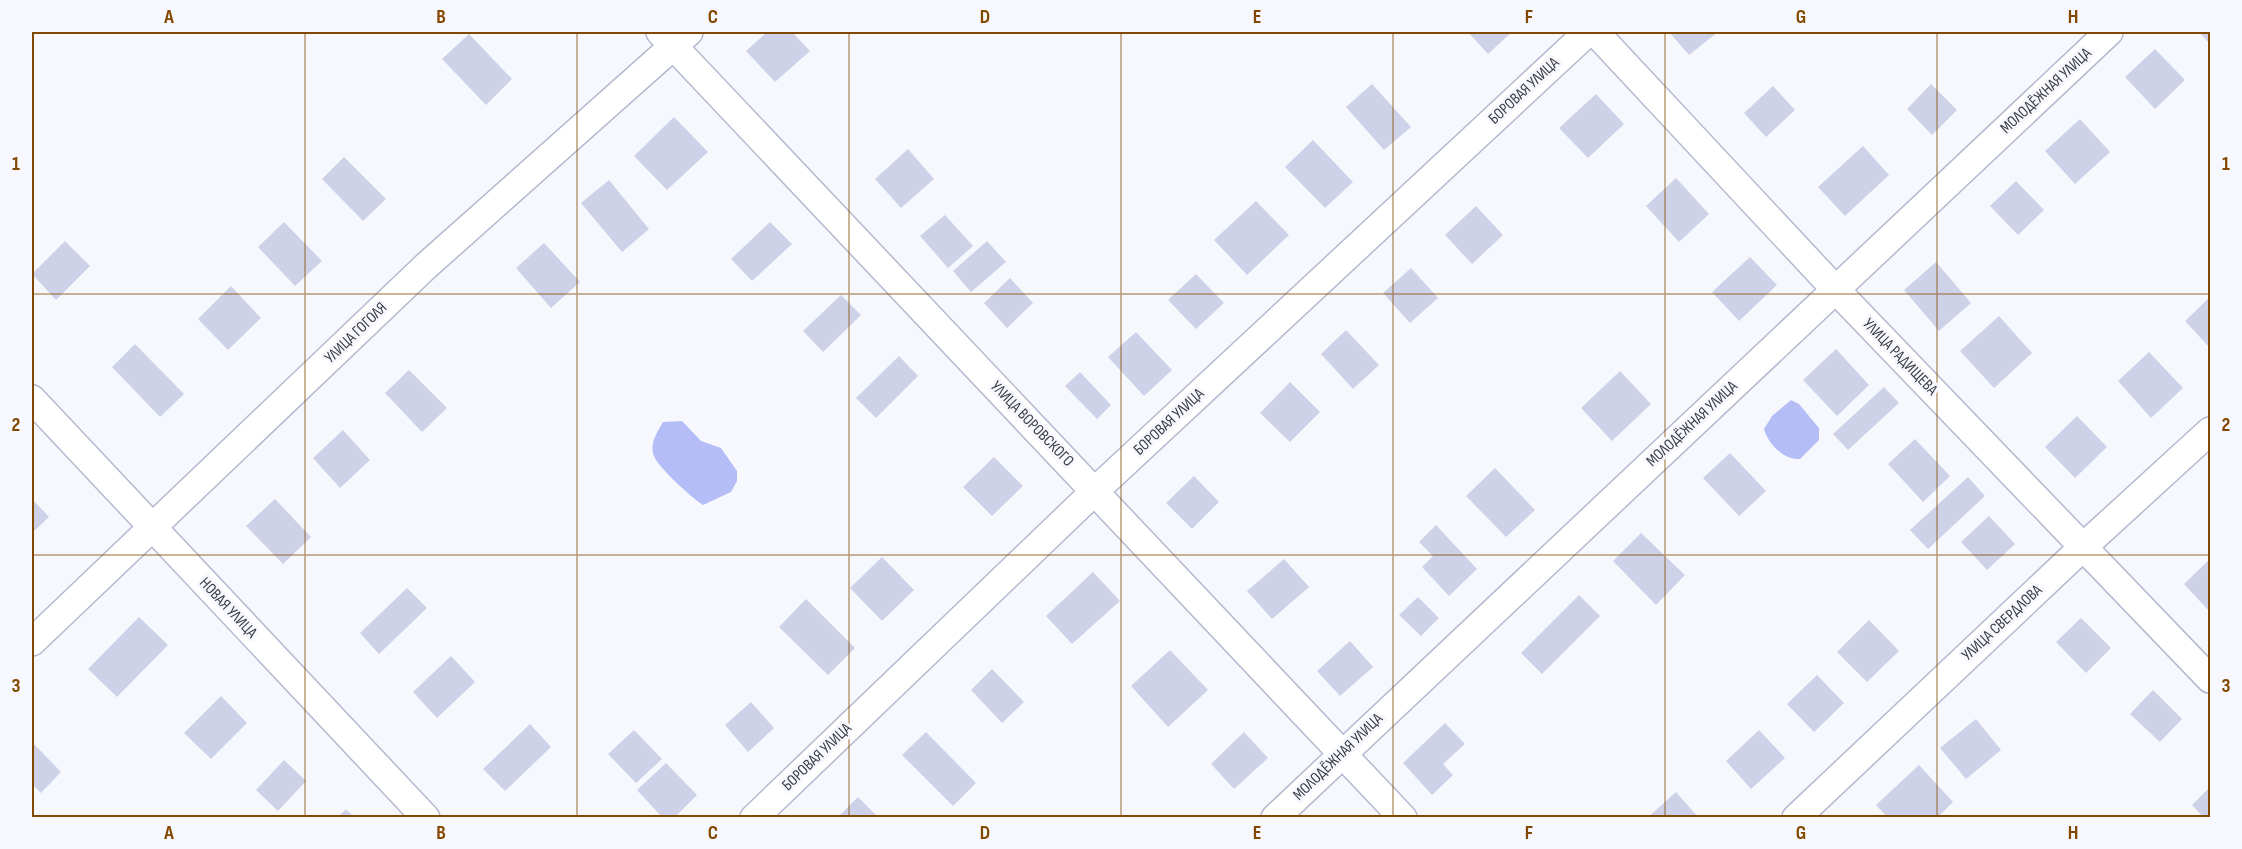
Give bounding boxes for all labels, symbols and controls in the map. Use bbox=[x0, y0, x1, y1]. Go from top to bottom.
text: A bbox=[163, 5, 174, 29]
text: B bbox=[436, 5, 446, 29]
text: C bbox=[708, 5, 718, 29]
text: D bbox=[980, 5, 990, 29]
text: E bbox=[1253, 5, 1261, 29]
text: F bbox=[1525, 5, 1533, 29]
text: G bbox=[1796, 5, 1806, 29]
text: H bbox=[2068, 5, 2078, 29]
street label: МОЛОДЁЖНАЯ УЛИЦА bbox=[1997, 44, 2095, 138]
street label: БОРОВАЯ УЛИЦА bbox=[1485, 53, 1563, 128]
text: 1 bbox=[12, 152, 20, 176]
text: 1 bbox=[2222, 152, 2230, 176]
street label: УЛИЦА ГОГОЛЯ bbox=[321, 299, 391, 367]
street label: УЛИЦА РАДИЩЕВА bbox=[1859, 315, 1941, 399]
street label: УЛИЦА ВОРОВСКОГО bbox=[986, 377, 1078, 471]
street label: МОЛОДЁЖНАЯ УЛИЦА bbox=[1643, 377, 1741, 471]
street label: БОРОВАЯ УЛИЦА bbox=[1130, 384, 1208, 459]
text: 2 bbox=[12, 413, 20, 437]
text: 2 bbox=[2222, 413, 2230, 437]
street label: НОВАЯ УЛИЦА bbox=[195, 574, 261, 642]
street label: УЛИЦА СВЕРДЛОВА bbox=[1958, 581, 2046, 665]
text: 3 bbox=[12, 674, 21, 698]
text: 3 bbox=[2222, 674, 2231, 698]
street label: МОЛОДЁЖНАЯ УЛИЦА bbox=[1289, 709, 1387, 805]
street label: БОРОВАЯ УЛИЦА bbox=[778, 719, 856, 795]
text: A bbox=[163, 821, 174, 845]
text: B bbox=[436, 821, 446, 845]
text: C bbox=[708, 821, 718, 845]
text: D bbox=[980, 821, 990, 845]
text: E bbox=[1253, 821, 1261, 845]
text: F bbox=[1525, 821, 1533, 845]
text: G bbox=[1796, 821, 1806, 845]
text: H bbox=[2068, 821, 2078, 845]

